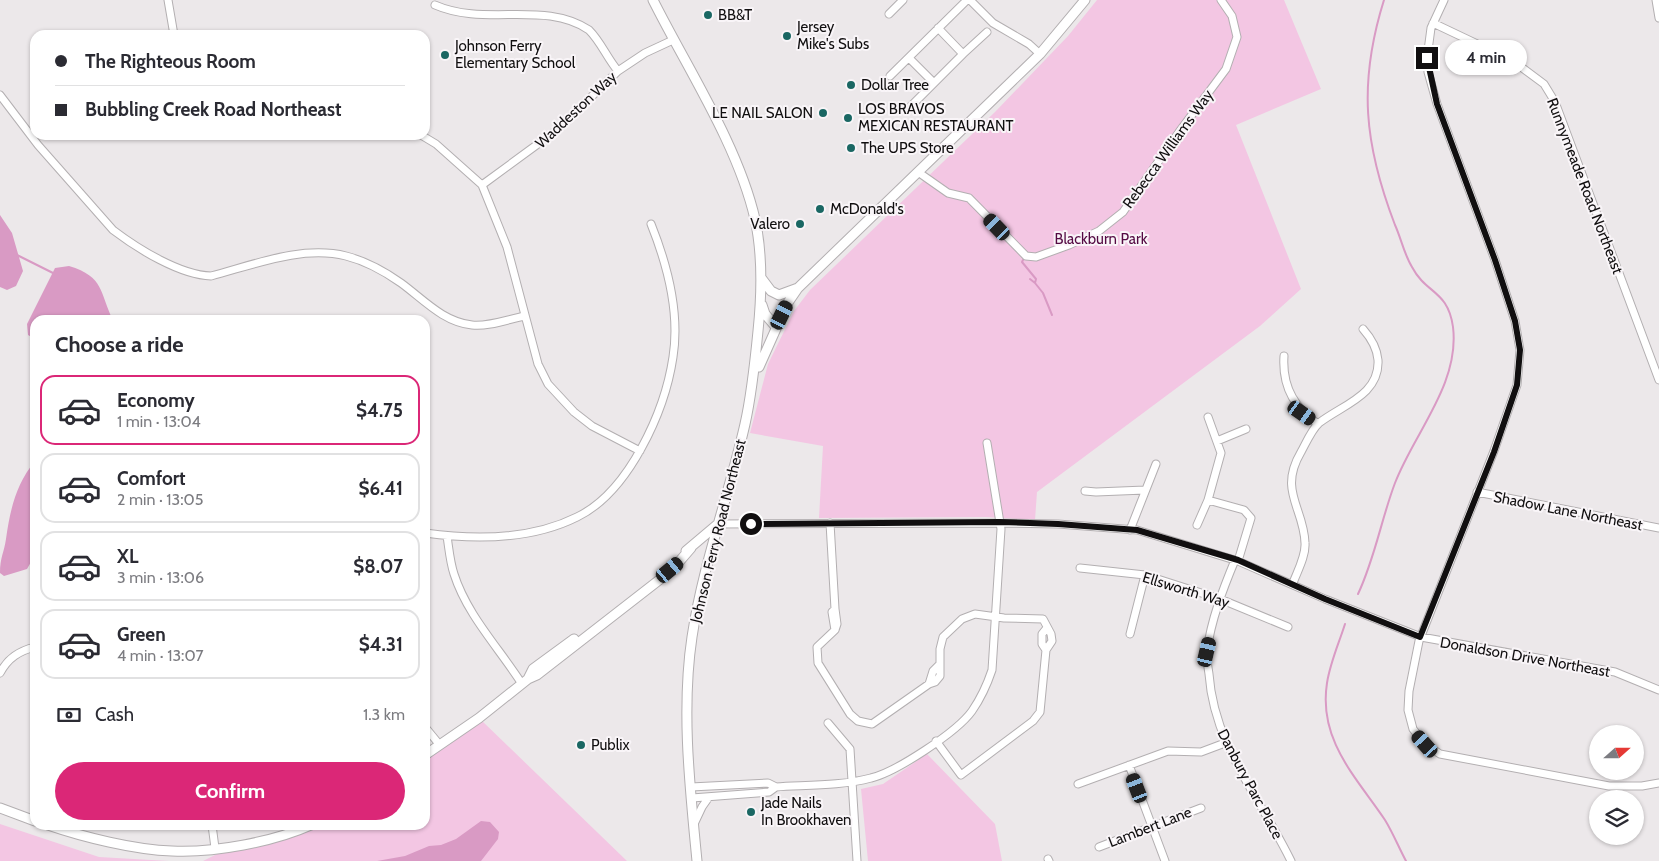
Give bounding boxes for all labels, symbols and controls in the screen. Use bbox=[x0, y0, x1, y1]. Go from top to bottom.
place label: BB&T bbox=[718, 6, 752, 24]
marker: BB&T bbox=[702, 9, 714, 21]
place label: Jersey Mike's Subs bbox=[796, 18, 869, 53]
marker: Jersey Mike's Subs bbox=[781, 30, 793, 42]
place label: Johnson Ferry Elementary School bbox=[454, 37, 576, 72]
callout: 4 min bbox=[1444, 40, 1527, 76]
route end bbox=[1416, 47, 1438, 69]
text: 4 min bbox=[1466, 48, 1506, 67]
marker: Johnson Ferry Elementary School bbox=[439, 49, 451, 61]
text: The Righteous Room bbox=[85, 50, 256, 73]
street label: Waddeston Way bbox=[532, 68, 621, 152]
place label: Dollar Tree bbox=[861, 76, 929, 94]
marker: Dollar Tree bbox=[845, 79, 857, 91]
street label: Rebecca Williams Way bbox=[1119, 86, 1217, 212]
street label: Runnymeade Road Northeast bbox=[1543, 96, 1627, 276]
text: Bubbling Creek Road Northeast bbox=[85, 98, 342, 121]
place label: LOS BRAVOS MEXICAN RESTAURANT bbox=[858, 100, 1014, 135]
place label: LE NAIL SALON bbox=[712, 104, 813, 122]
marker: LE NAIL SALON bbox=[817, 107, 829, 119]
marker: LOS BRAVOS MEXICAN RESTAURANT bbox=[842, 112, 854, 124]
place label: The UPS Store bbox=[861, 139, 954, 157]
marker: The UPS Store bbox=[845, 142, 857, 154]
place label: McDonald's bbox=[830, 200, 904, 218]
marker: McDonald's bbox=[814, 203, 826, 215]
car bbox=[981, 211, 1012, 243]
place label: Valero bbox=[750, 215, 790, 233]
marker: Valero bbox=[794, 218, 806, 230]
park label: Blackburn Park bbox=[1055, 230, 1148, 248]
car bbox=[768, 298, 795, 332]
text: Choose a ride bbox=[55, 331, 184, 358]
icon: car bbox=[57, 388, 102, 433]
text: Economy bbox=[117, 389, 195, 412]
car bbox=[1285, 398, 1318, 428]
text: $4.75 bbox=[356, 399, 403, 422]
text: 1 min · 13:04 bbox=[117, 412, 201, 431]
street label: Johnson Ferry Road Northeast bbox=[686, 437, 750, 626]
icon: car bbox=[57, 466, 102, 511]
text: Comfort bbox=[117, 467, 186, 490]
text: $6.41 bbox=[358, 477, 403, 500]
street label: Shadow Lane Northeast bbox=[1492, 488, 1644, 534]
text: 2 min · 13:05 bbox=[117, 490, 203, 509]
route start bbox=[740, 513, 762, 535]
icon: car bbox=[57, 544, 102, 589]
text: XL bbox=[117, 545, 138, 568]
text: $8.07 bbox=[353, 555, 403, 578]
car bbox=[653, 555, 686, 585]
text: 3 min · 13:06 bbox=[117, 568, 204, 587]
street label: Ellsworth Way bbox=[1140, 568, 1232, 612]
icon: car bbox=[57, 622, 102, 667]
text: Green bbox=[117, 623, 166, 646]
text: $4.31 bbox=[359, 633, 403, 656]
street label: Donaldson Drive Northeast bbox=[1439, 633, 1611, 681]
car bbox=[1196, 636, 1217, 668]
text: 4 min · 13:07 bbox=[117, 646, 203, 665]
icon: cash bbox=[55, 701, 83, 729]
text: Cash bbox=[95, 703, 134, 726]
text: 1.3 km bbox=[363, 705, 405, 724]
north arrow bbox=[1589, 725, 1644, 780]
map controls bbox=[1589, 725, 1644, 845]
street label: Danbury Parc Place bbox=[1213, 726, 1287, 842]
car bbox=[1409, 728, 1440, 760]
place label: Publix bbox=[591, 736, 630, 754]
marker: Publix bbox=[575, 739, 587, 751]
button: Confirm bbox=[55, 762, 405, 820]
car bbox=[1124, 771, 1149, 805]
button: layers bbox=[1589, 790, 1644, 845]
place label: Jade Nails In Brookhaven bbox=[760, 794, 851, 829]
street label: Lambert Lane bbox=[1106, 803, 1195, 851]
marker: Jade Nails In Brookhaven bbox=[745, 806, 757, 818]

